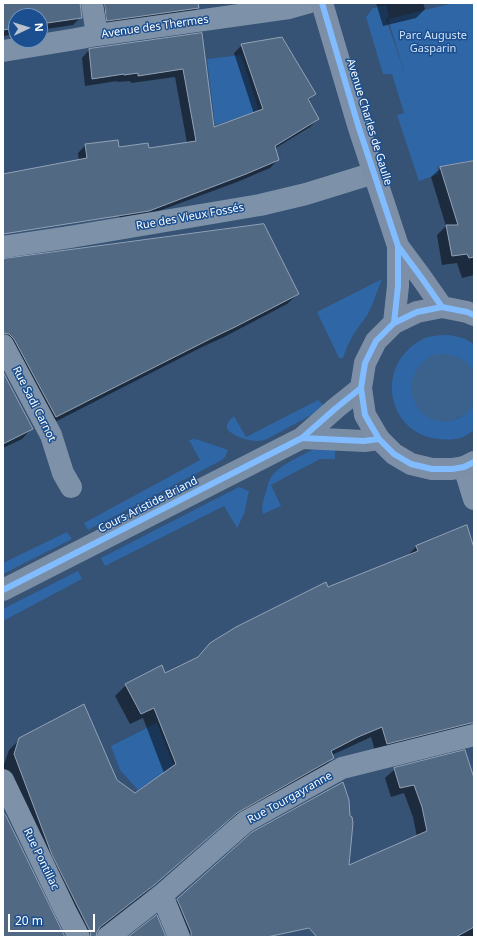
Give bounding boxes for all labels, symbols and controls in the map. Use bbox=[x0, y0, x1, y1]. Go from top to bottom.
north arrow bbox=[8, 8, 48, 48]
street label: Avenue des Thermes bbox=[101, 13, 209, 41]
text: N bbox=[32, 22, 47, 32]
park label: Parc Auguste Gasparin bbox=[399, 29, 467, 55]
street label: Avenue Charles de Gaulle bbox=[343, 57, 395, 187]
street label: Rue des Vieux Fossés bbox=[135, 201, 245, 233]
street label: Rue Sadi Carnot bbox=[9, 364, 59, 444]
street label: Cours Aristide Briand bbox=[96, 474, 200, 536]
street label: Rue Tourgayranne bbox=[245, 769, 335, 827]
street label: Rue Pontillac bbox=[20, 826, 62, 892]
scale bar bbox=[10, 906, 97, 932]
text: 20 m bbox=[15, 912, 43, 929]

